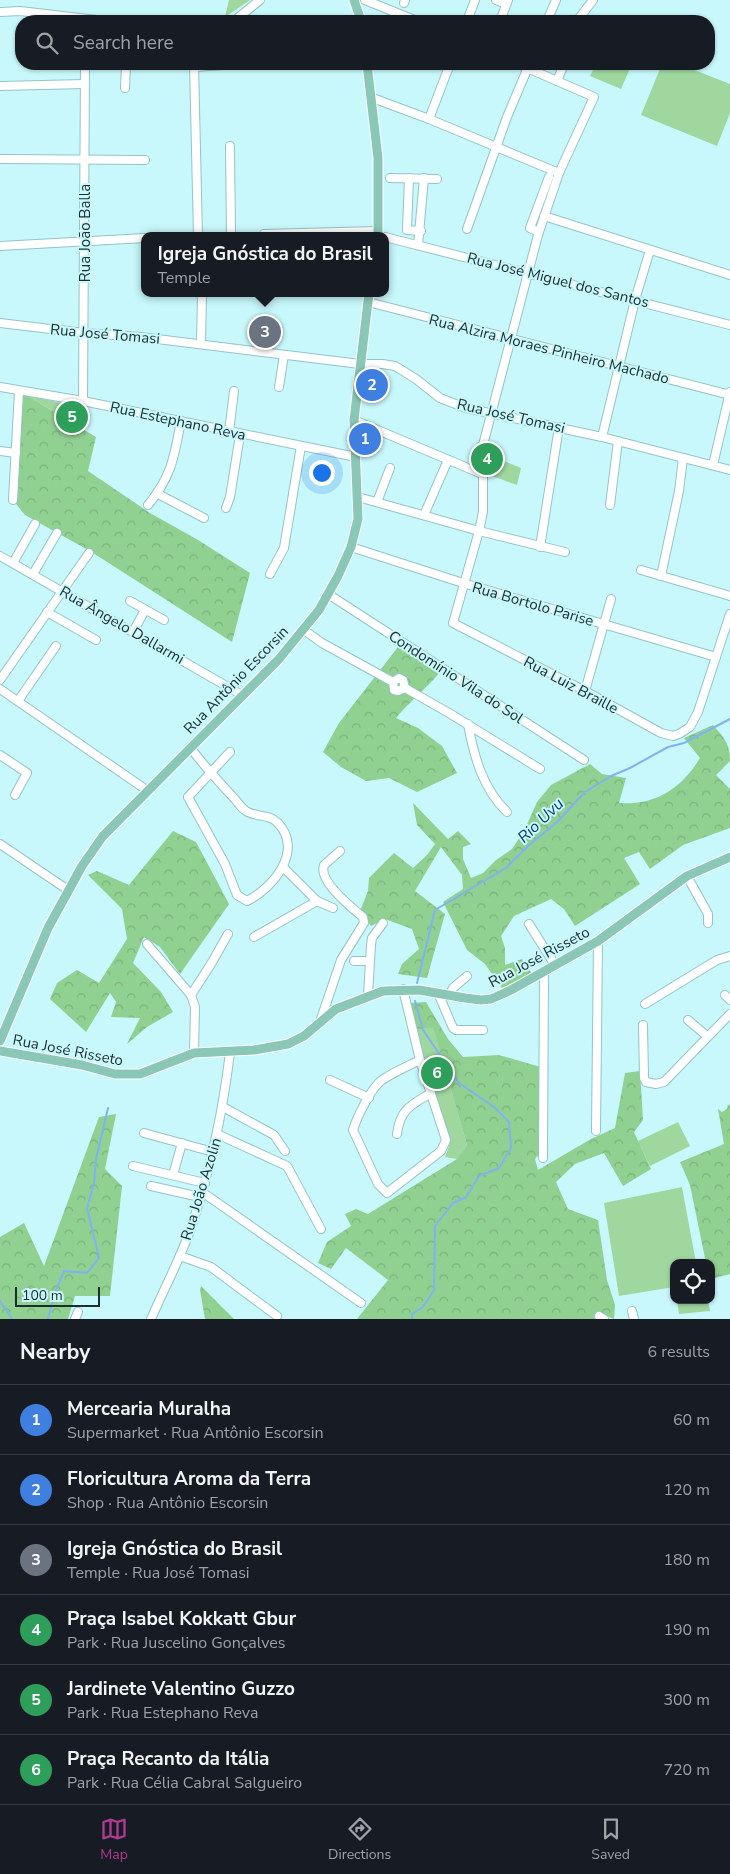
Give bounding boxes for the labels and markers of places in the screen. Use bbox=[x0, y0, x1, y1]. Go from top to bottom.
pin: 3 bbox=[249, 313, 281, 351]
pin: 2 bbox=[356, 366, 388, 404]
pin: 5 bbox=[56, 398, 88, 436]
pin: 1 bbox=[349, 420, 381, 458]
pin: 4 bbox=[471, 440, 503, 478]
pin: 6 bbox=[421, 1054, 453, 1092]

